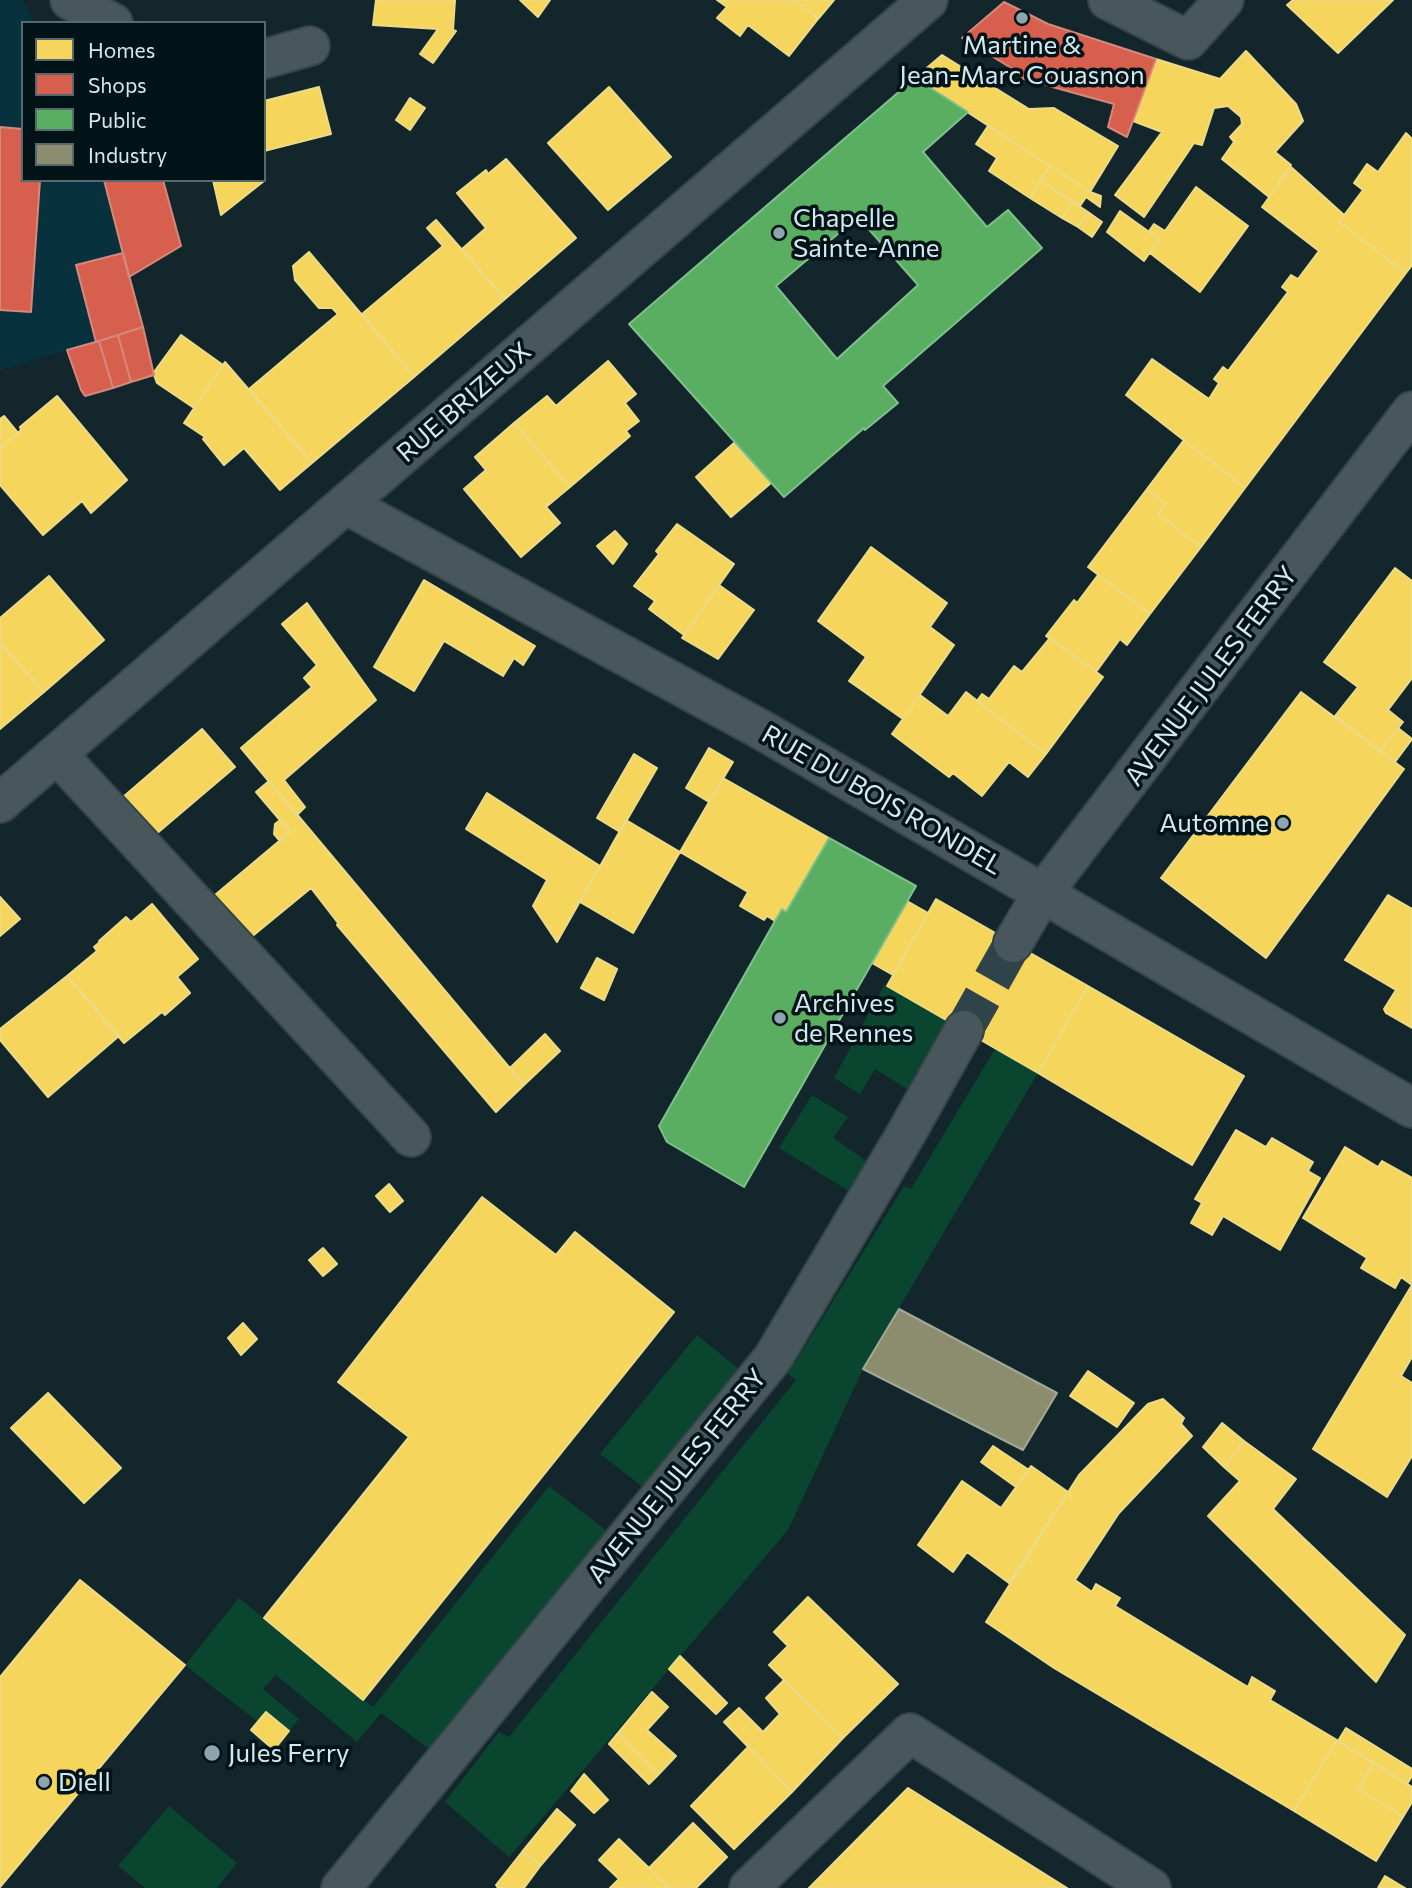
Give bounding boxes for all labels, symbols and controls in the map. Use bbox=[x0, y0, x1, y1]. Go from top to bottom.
marker: Martine & Jean-Marc Couasnon bbox=[1014, 10, 1030, 26]
legend bbox=[21, 21, 266, 182]
place label: Martine & Jean-Marc Couasnon bbox=[899, 29, 1145, 90]
text: Homes bbox=[88, 37, 155, 62]
text: Shops bbox=[88, 72, 147, 97]
text: Public bbox=[88, 107, 146, 132]
text: Industry bbox=[88, 142, 167, 167]
place label: Chapelle Sainte-Anne bbox=[793, 202, 940, 264]
marker: Chapelle Sainte-Anne bbox=[771, 225, 787, 241]
street label: RUE BRIZEUX bbox=[391, 335, 537, 469]
street label: AVENUE JULES FERRY bbox=[1118, 560, 1304, 792]
street label: RUE DU BOIS RONDEL bbox=[756, 718, 1008, 882]
place label: Automne bbox=[1159, 807, 1269, 839]
marker: Automne bbox=[1275, 815, 1291, 831]
place label: Archives de Rennes bbox=[794, 987, 913, 1048]
marker: Archives de Rennes bbox=[772, 1010, 788, 1026]
street label: AVENUE JULES FERRY bbox=[581, 1362, 773, 1590]
place label: Jules Ferry bbox=[228, 1737, 350, 1769]
marker: Jules Ferry bbox=[202, 1743, 222, 1763]
place label: Diell bbox=[58, 1766, 111, 1798]
marker: Diell bbox=[36, 1774, 52, 1790]

